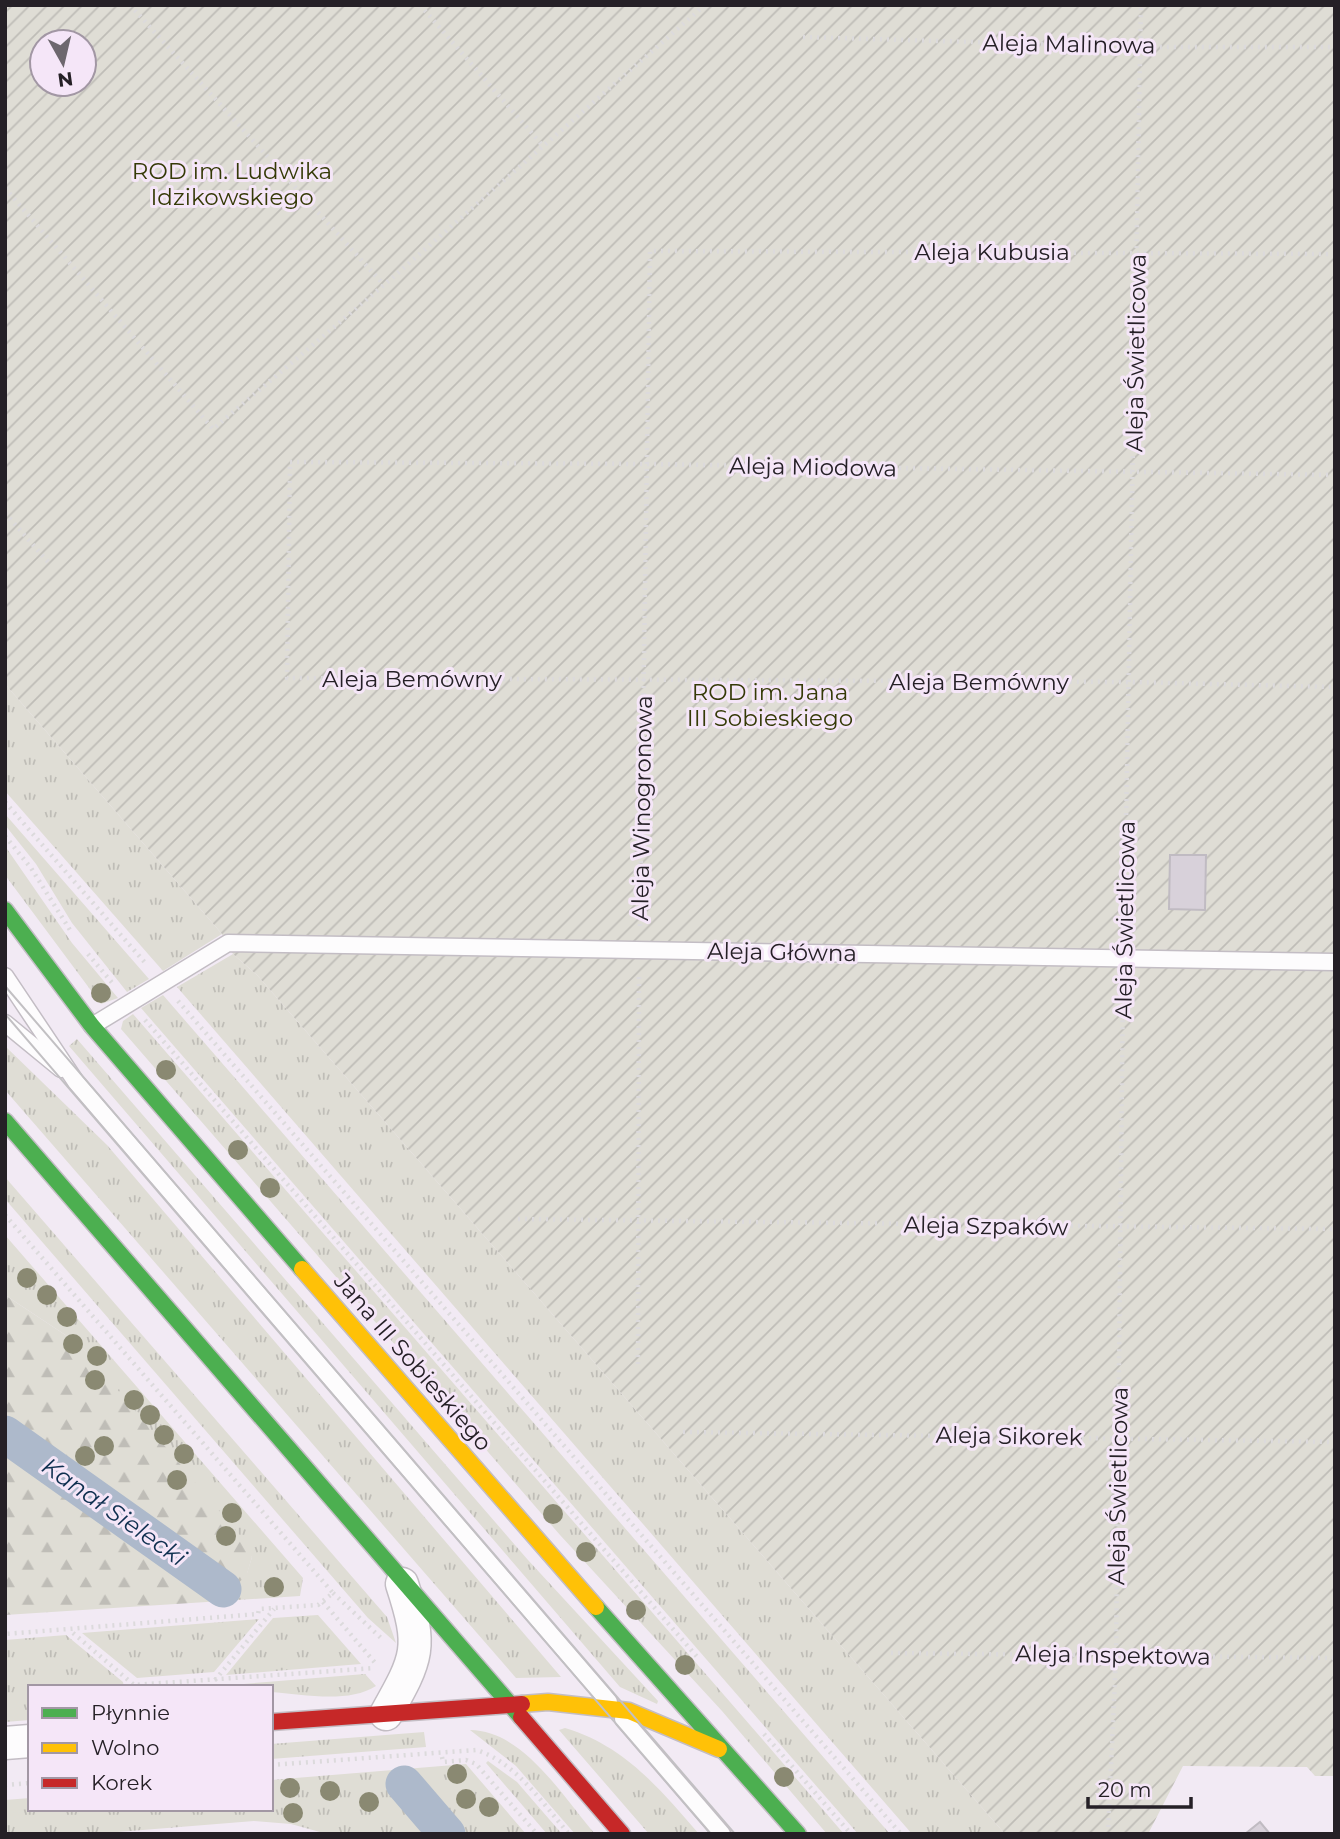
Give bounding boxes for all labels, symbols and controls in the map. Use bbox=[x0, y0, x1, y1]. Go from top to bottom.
north arrow bbox=[28, 28, 98, 98]
street label: Aleja Malinowa bbox=[982, 28, 1156, 60]
text: N bbox=[56, 67, 75, 92]
park label: ROD im. Ludwika Idzikowskiego bbox=[132, 157, 332, 211]
street label: Aleja Kubusia bbox=[914, 238, 1070, 266]
street label: Aleja Świetlicowa bbox=[1120, 254, 1152, 452]
street label: Aleja Miodowa bbox=[729, 452, 897, 482]
street label: Aleja Bemówny bbox=[322, 665, 502, 693]
street label: Aleja Bemówny bbox=[889, 668, 1069, 696]
park label: ROD im. Jana III Sobieskiego bbox=[687, 678, 853, 732]
street label: Aleja Winogronowa bbox=[626, 695, 658, 921]
street label: Aleja Świetlicowa bbox=[1109, 821, 1141, 1019]
street label: Aleja Główna bbox=[707, 937, 857, 967]
street label: Aleja Szpaków bbox=[903, 1211, 1069, 1241]
street label: Jana III Sobieskiego bbox=[327, 1267, 498, 1457]
street label: Aleja Świetlicowa bbox=[1102, 1387, 1134, 1585]
street label: Aleja Sikorek bbox=[935, 1421, 1083, 1451]
water label: Kanał Sielecki bbox=[37, 1451, 192, 1572]
street label: Aleja Inspektowa bbox=[1015, 1639, 1211, 1671]
legend bbox=[28, 1685, 273, 1811]
text: Płynnie bbox=[91, 1700, 170, 1725]
text: Wolno bbox=[91, 1735, 159, 1760]
scale bar bbox=[1088, 1766, 1191, 1810]
text: Korek bbox=[91, 1770, 152, 1795]
text: 20 m bbox=[1098, 1777, 1152, 1802]

